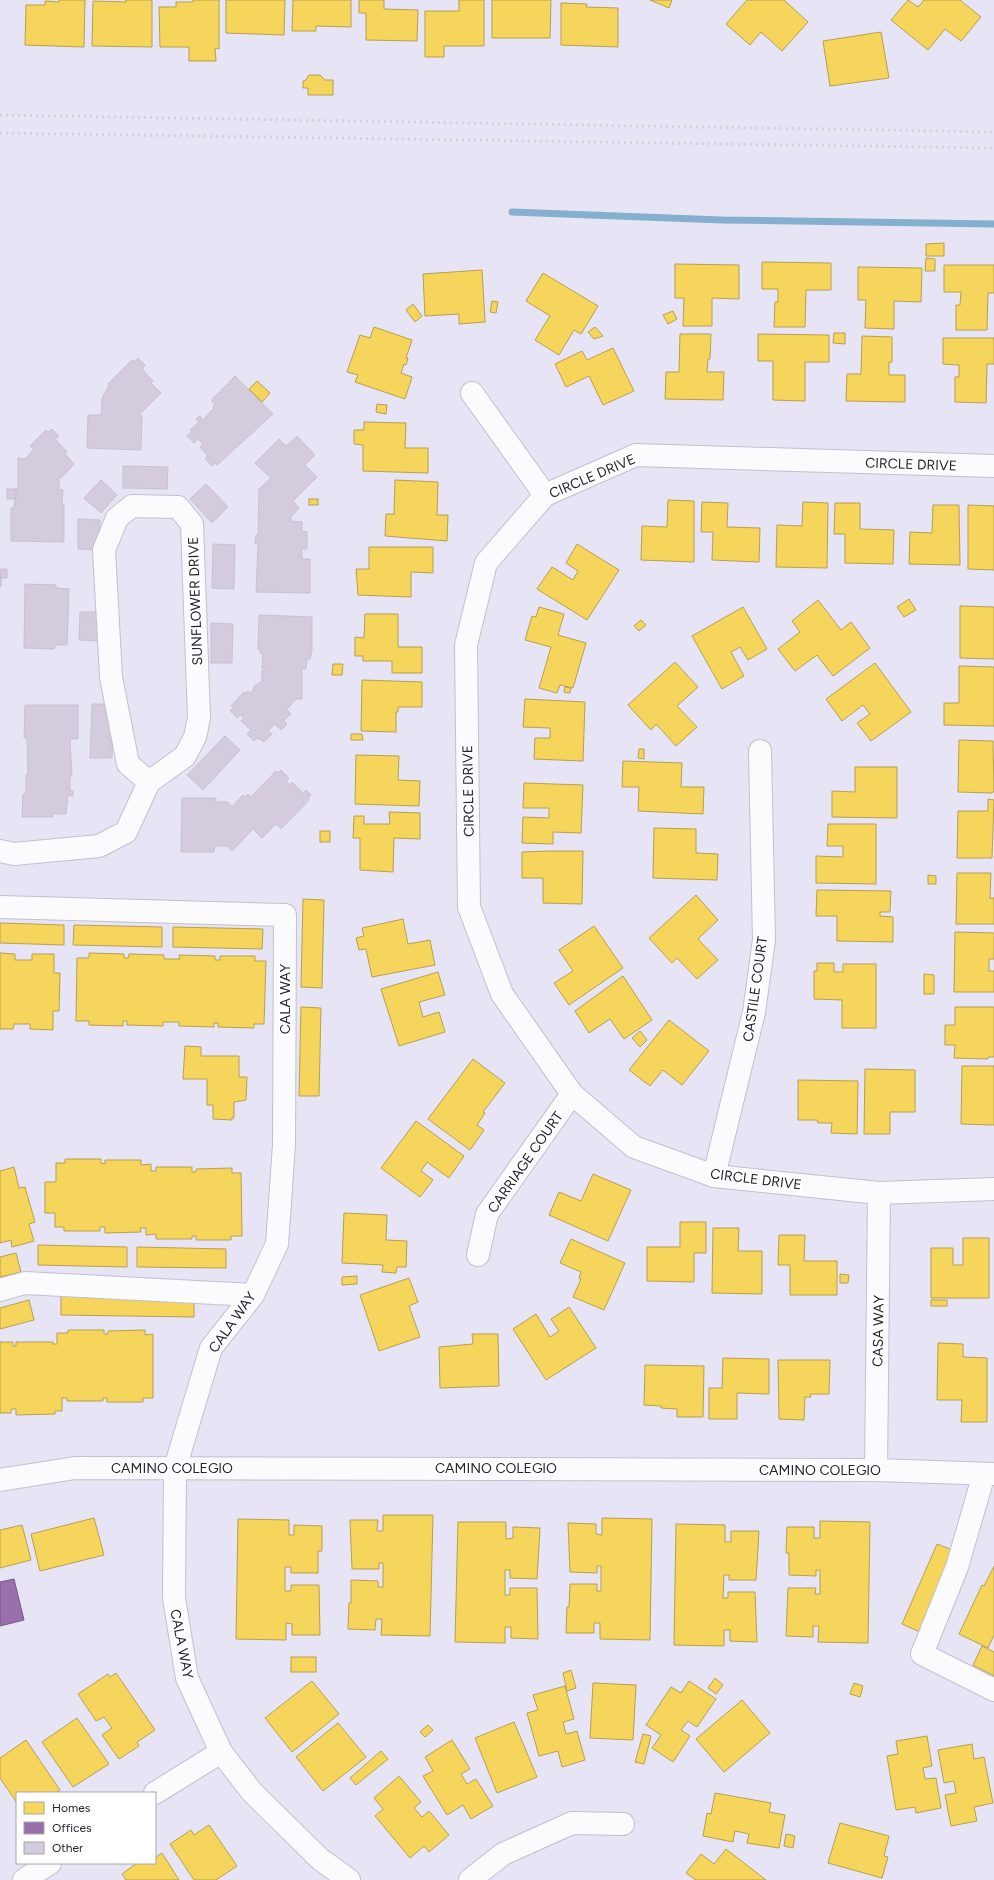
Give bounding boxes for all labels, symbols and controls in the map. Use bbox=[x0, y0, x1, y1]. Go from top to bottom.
street label: CIRCLE DRIVE bbox=[547, 451, 638, 502]
street label: CIRCLE DRIVE bbox=[865, 454, 957, 475]
street label: SUNFLOWER DRIVE bbox=[185, 536, 206, 666]
street label: CIRCLE DRIVE bbox=[459, 745, 478, 837]
street label: CASTILE COURT bbox=[740, 935, 771, 1043]
street label: CALA WAY bbox=[277, 963, 294, 1034]
street label: CARRIAGE COURT bbox=[484, 1108, 567, 1216]
street label: CIRCLE DRIVE bbox=[709, 1165, 803, 1194]
street label: CALA WAY bbox=[205, 1288, 260, 1356]
street label: CASA WAY bbox=[869, 1294, 888, 1367]
street label: CAMINO COLEGIO bbox=[111, 1460, 233, 1477]
street label: CAMINO COLEGIO bbox=[435, 1460, 557, 1477]
street label: CAMINO COLEGIO bbox=[759, 1462, 881, 1479]
street label: CALA WAY bbox=[166, 1608, 197, 1681]
legend bbox=[16, 1792, 156, 1864]
text: Homes bbox=[52, 1801, 91, 1815]
text: Offices bbox=[52, 1821, 92, 1835]
text: Other bbox=[52, 1841, 83, 1855]

